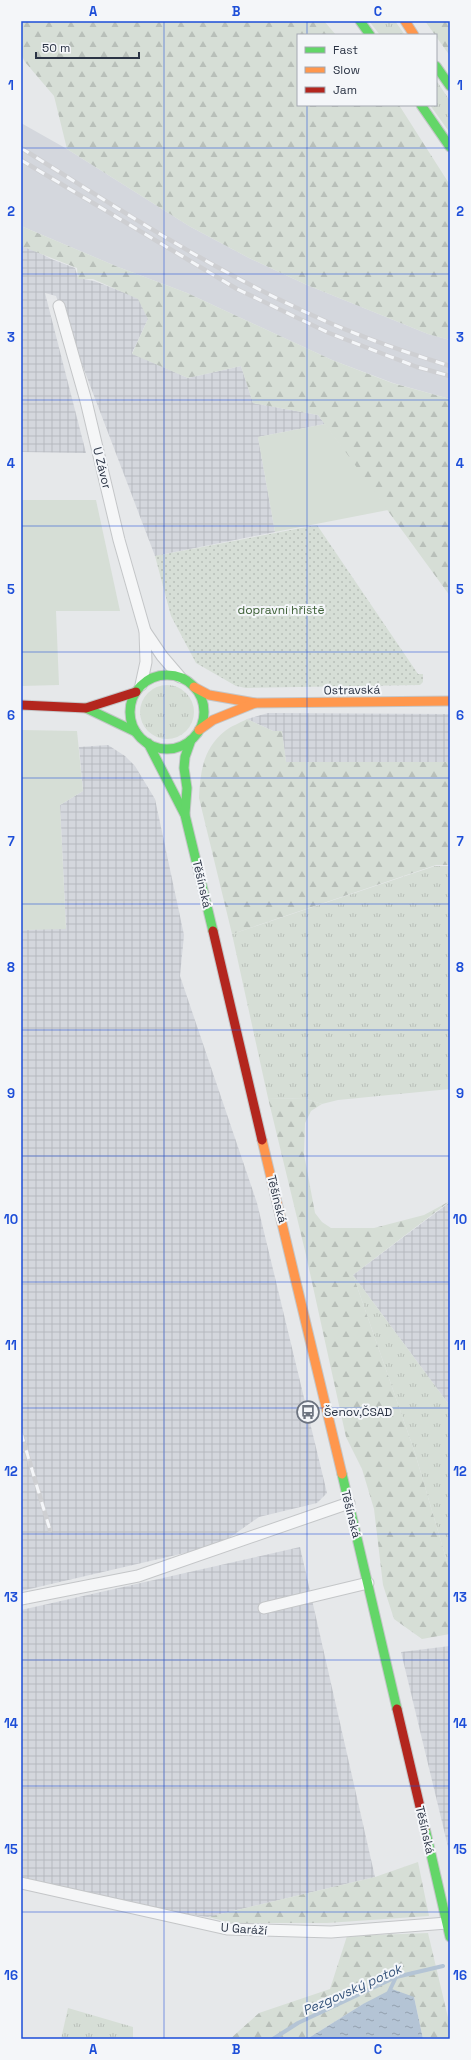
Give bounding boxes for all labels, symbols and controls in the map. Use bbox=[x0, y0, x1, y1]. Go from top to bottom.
text: A bbox=[89, 3, 98, 20]
text: B bbox=[232, 3, 241, 20]
text: C bbox=[374, 3, 382, 20]
scale bar bbox=[36, 34, 139, 60]
legend bbox=[297, 34, 437, 106]
text: 50 m bbox=[42, 40, 70, 56]
text: Fast bbox=[333, 42, 358, 58]
text: Slow bbox=[333, 62, 360, 78]
text: 1 bbox=[8, 77, 14, 94]
text: 1 bbox=[457, 77, 463, 94]
text: Jam bbox=[333, 82, 357, 98]
text: 2 bbox=[7, 203, 15, 220]
text: 2 bbox=[456, 203, 464, 220]
text: 3 bbox=[7, 329, 15, 346]
text: 3 bbox=[456, 329, 464, 346]
street label: U Závor bbox=[89, 445, 115, 491]
text: 4 bbox=[7, 455, 15, 472]
text: 4 bbox=[456, 455, 464, 472]
text: 5 bbox=[7, 581, 15, 598]
text: 5 bbox=[456, 581, 464, 598]
park label: dopravní hřiště bbox=[237, 602, 325, 618]
street label: Ostravská bbox=[324, 682, 380, 698]
text: 6 bbox=[7, 707, 15, 724]
text: 6 bbox=[456, 707, 464, 724]
text: 7 bbox=[7, 833, 15, 850]
text: 7 bbox=[456, 833, 464, 850]
street label: Těšínská bbox=[189, 858, 215, 910]
text: 8 bbox=[7, 959, 15, 976]
text: 8 bbox=[456, 959, 464, 976]
text: 9 bbox=[7, 1085, 15, 1102]
text: 9 bbox=[456, 1085, 464, 1102]
street label: Těšínská bbox=[263, 1173, 291, 1225]
text: 10 bbox=[4, 1211, 18, 1228]
text: 10 bbox=[453, 1211, 467, 1228]
text: 11 bbox=[5, 1337, 17, 1354]
text: 11 bbox=[454, 1337, 466, 1354]
bus stop icon: Šenov,ČSAD bbox=[295, 1399, 321, 1425]
place label: Šenov,ČSAD bbox=[324, 1404, 392, 1420]
text: 12 bbox=[4, 1463, 18, 1480]
text: 12 bbox=[453, 1463, 467, 1480]
street label: Těšínská bbox=[337, 1488, 365, 1540]
text: 13 bbox=[4, 1589, 18, 1606]
text: 13 bbox=[453, 1589, 467, 1606]
text: 14 bbox=[4, 1715, 18, 1732]
text: 14 bbox=[453, 1715, 467, 1732]
street label: Těšínská bbox=[412, 1804, 438, 1856]
text: 15 bbox=[4, 1841, 18, 1858]
text: 15 bbox=[453, 1841, 467, 1858]
street label: U Garáží bbox=[220, 1919, 268, 1939]
water label: Pezgovský potok bbox=[300, 1959, 406, 2019]
text: 16 bbox=[4, 1967, 18, 1984]
text: 16 bbox=[453, 1967, 467, 1984]
text: A bbox=[89, 2041, 98, 2058]
text: B bbox=[232, 2041, 241, 2058]
text: C bbox=[374, 2041, 382, 2058]

